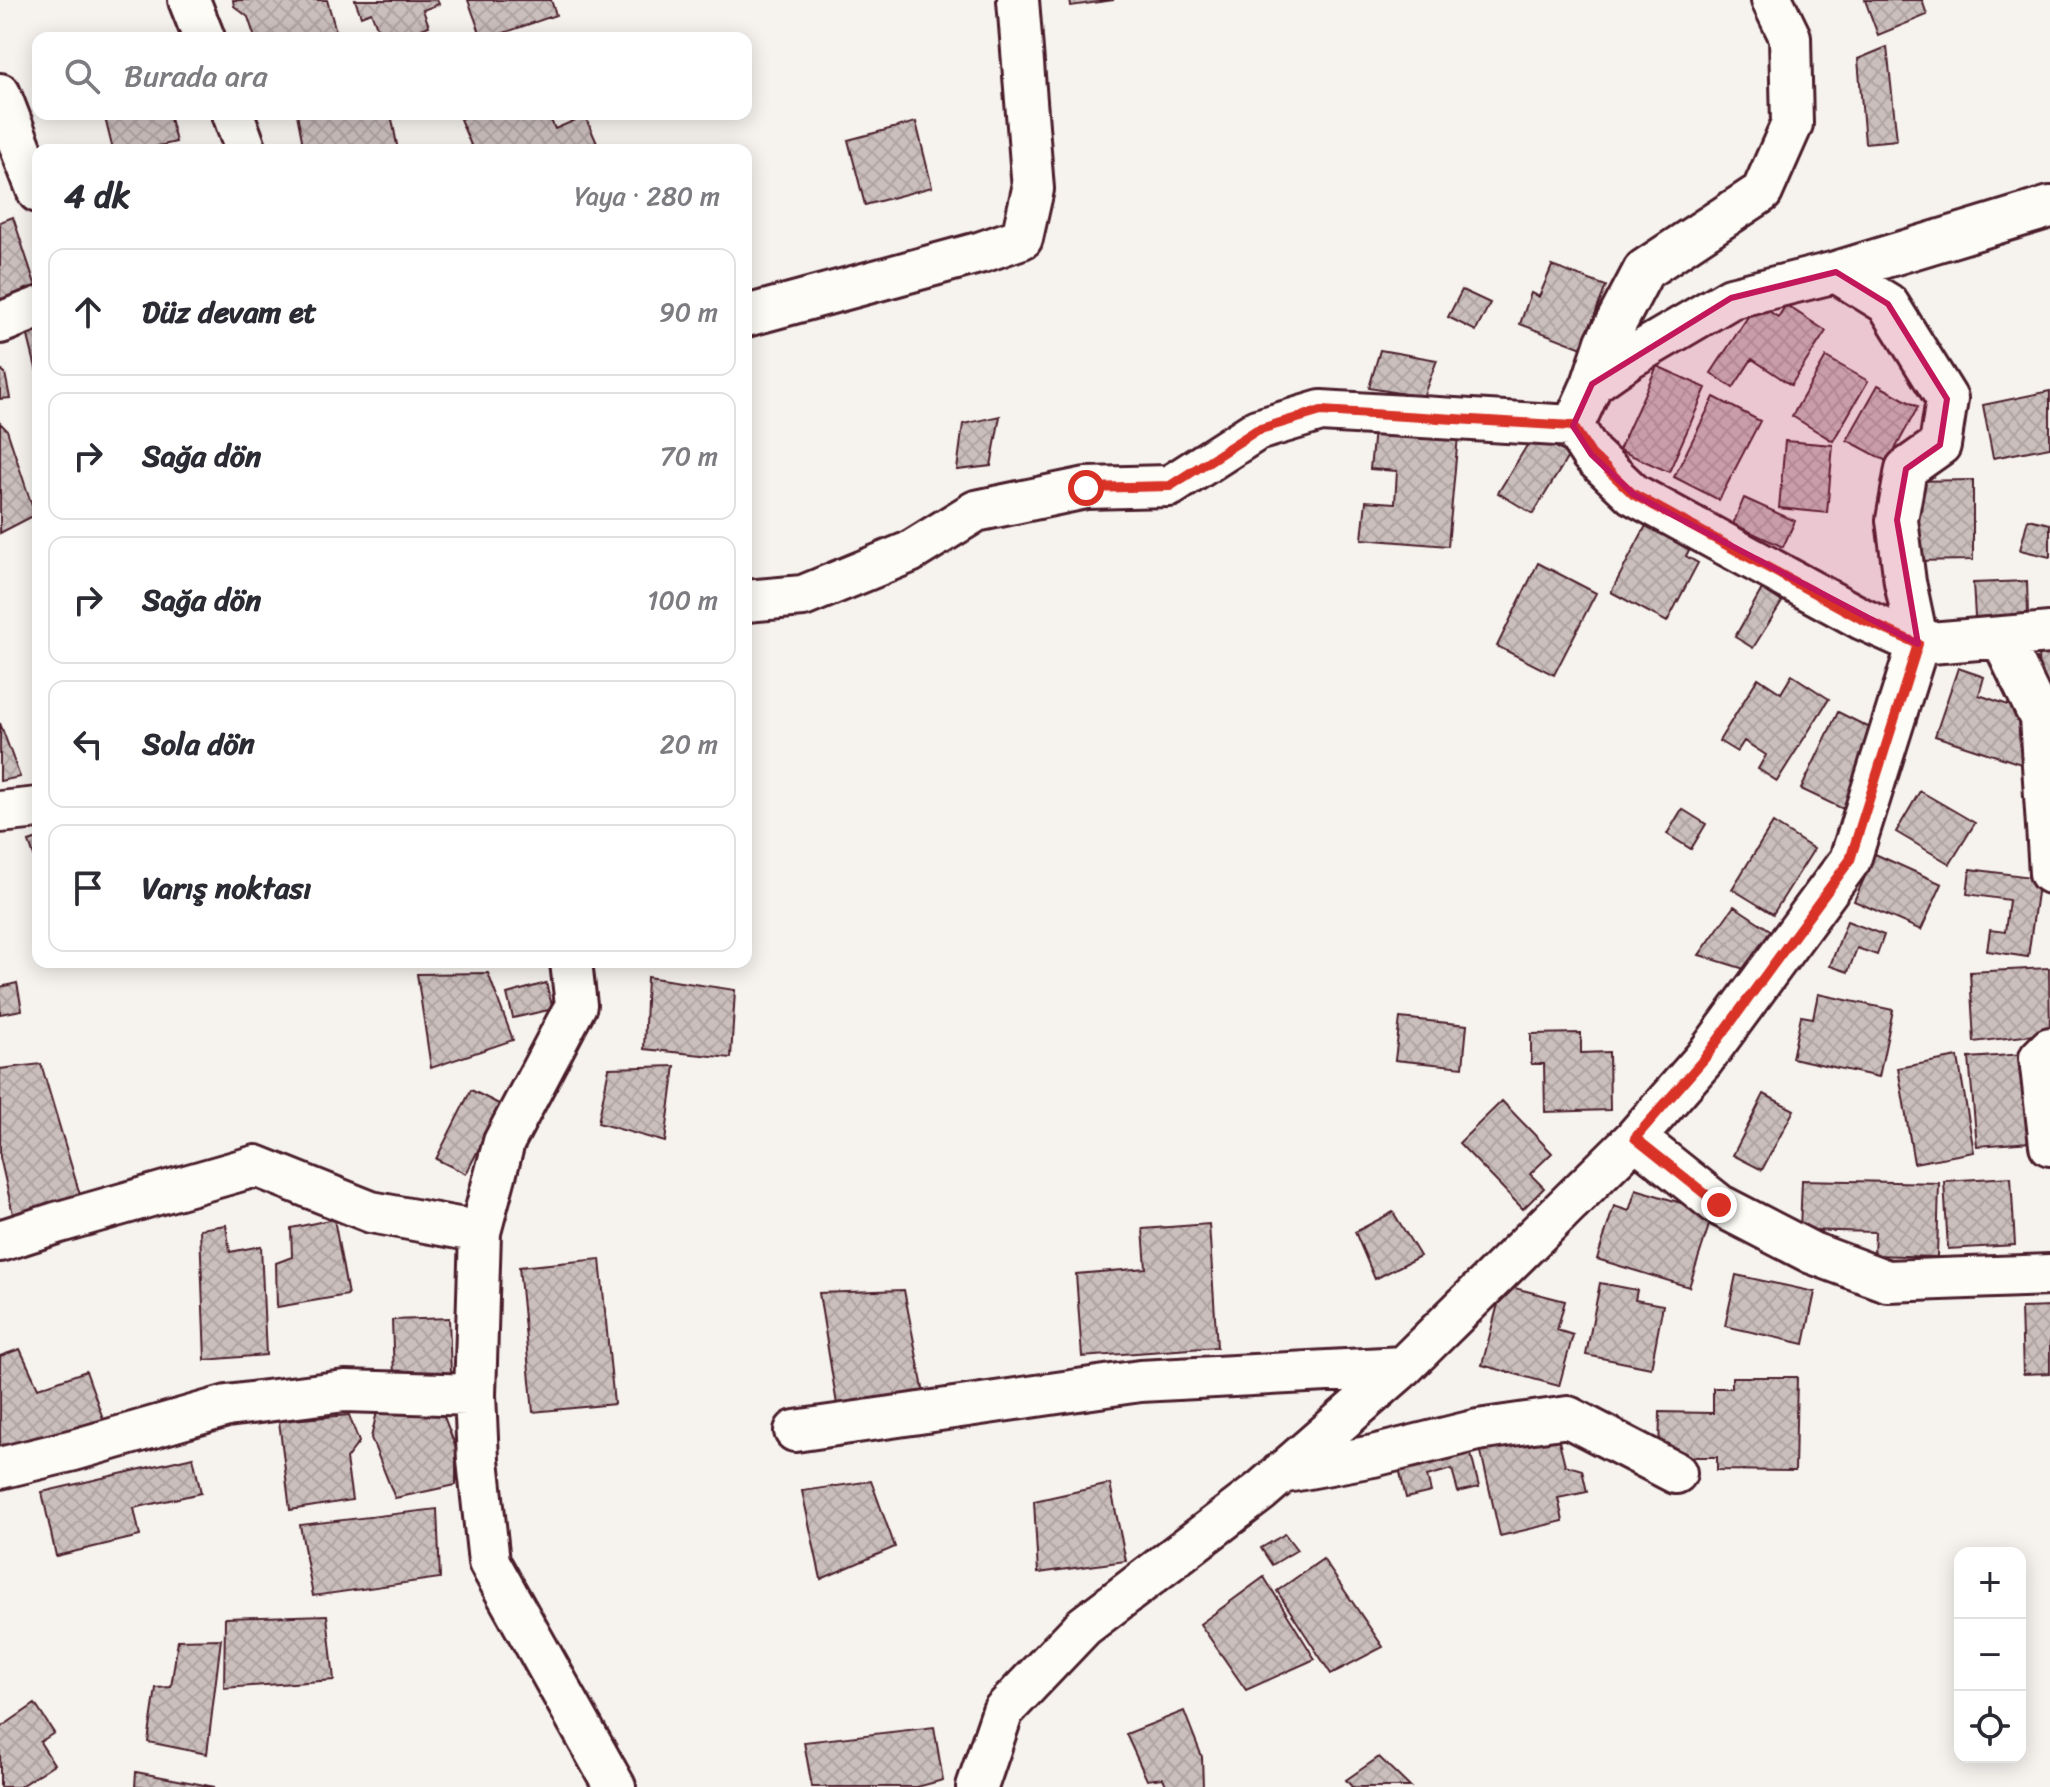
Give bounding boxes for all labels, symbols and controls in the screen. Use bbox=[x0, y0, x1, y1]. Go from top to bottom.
search box bbox=[32, 32, 752, 120]
text: Burada ara bbox=[124, 49, 267, 103]
icon: search bbox=[60, 54, 104, 98]
text: 4 dk bbox=[64, 166, 130, 226]
text: Yaya · 280 m bbox=[575, 173, 720, 219]
text: Düz devam et bbox=[142, 285, 317, 339]
text: 90 m bbox=[659, 289, 718, 335]
icon: ahead bbox=[66, 290, 110, 334]
text: Sağa dön bbox=[142, 429, 261, 483]
text: 70 m bbox=[660, 433, 718, 479]
icon: right bbox=[66, 434, 110, 478]
route start bbox=[1068, 470, 1104, 506]
text: Sağa dön bbox=[142, 573, 261, 627]
text: 100 m bbox=[647, 577, 718, 623]
icon: right bbox=[66, 578, 110, 622]
text: Sola dön bbox=[142, 717, 255, 771]
text: 20 m bbox=[660, 721, 718, 767]
icon: left bbox=[66, 722, 110, 766]
text: Varış noktası bbox=[142, 861, 312, 915]
icon: arrive bbox=[66, 866, 110, 910]
route end bbox=[1701, 1187, 1737, 1223]
map controls bbox=[1954, 1547, 2026, 1763]
button: + bbox=[1954, 1547, 2026, 1619]
button: − bbox=[1954, 1619, 2026, 1691]
button: locate bbox=[1954, 1691, 2026, 1763]

